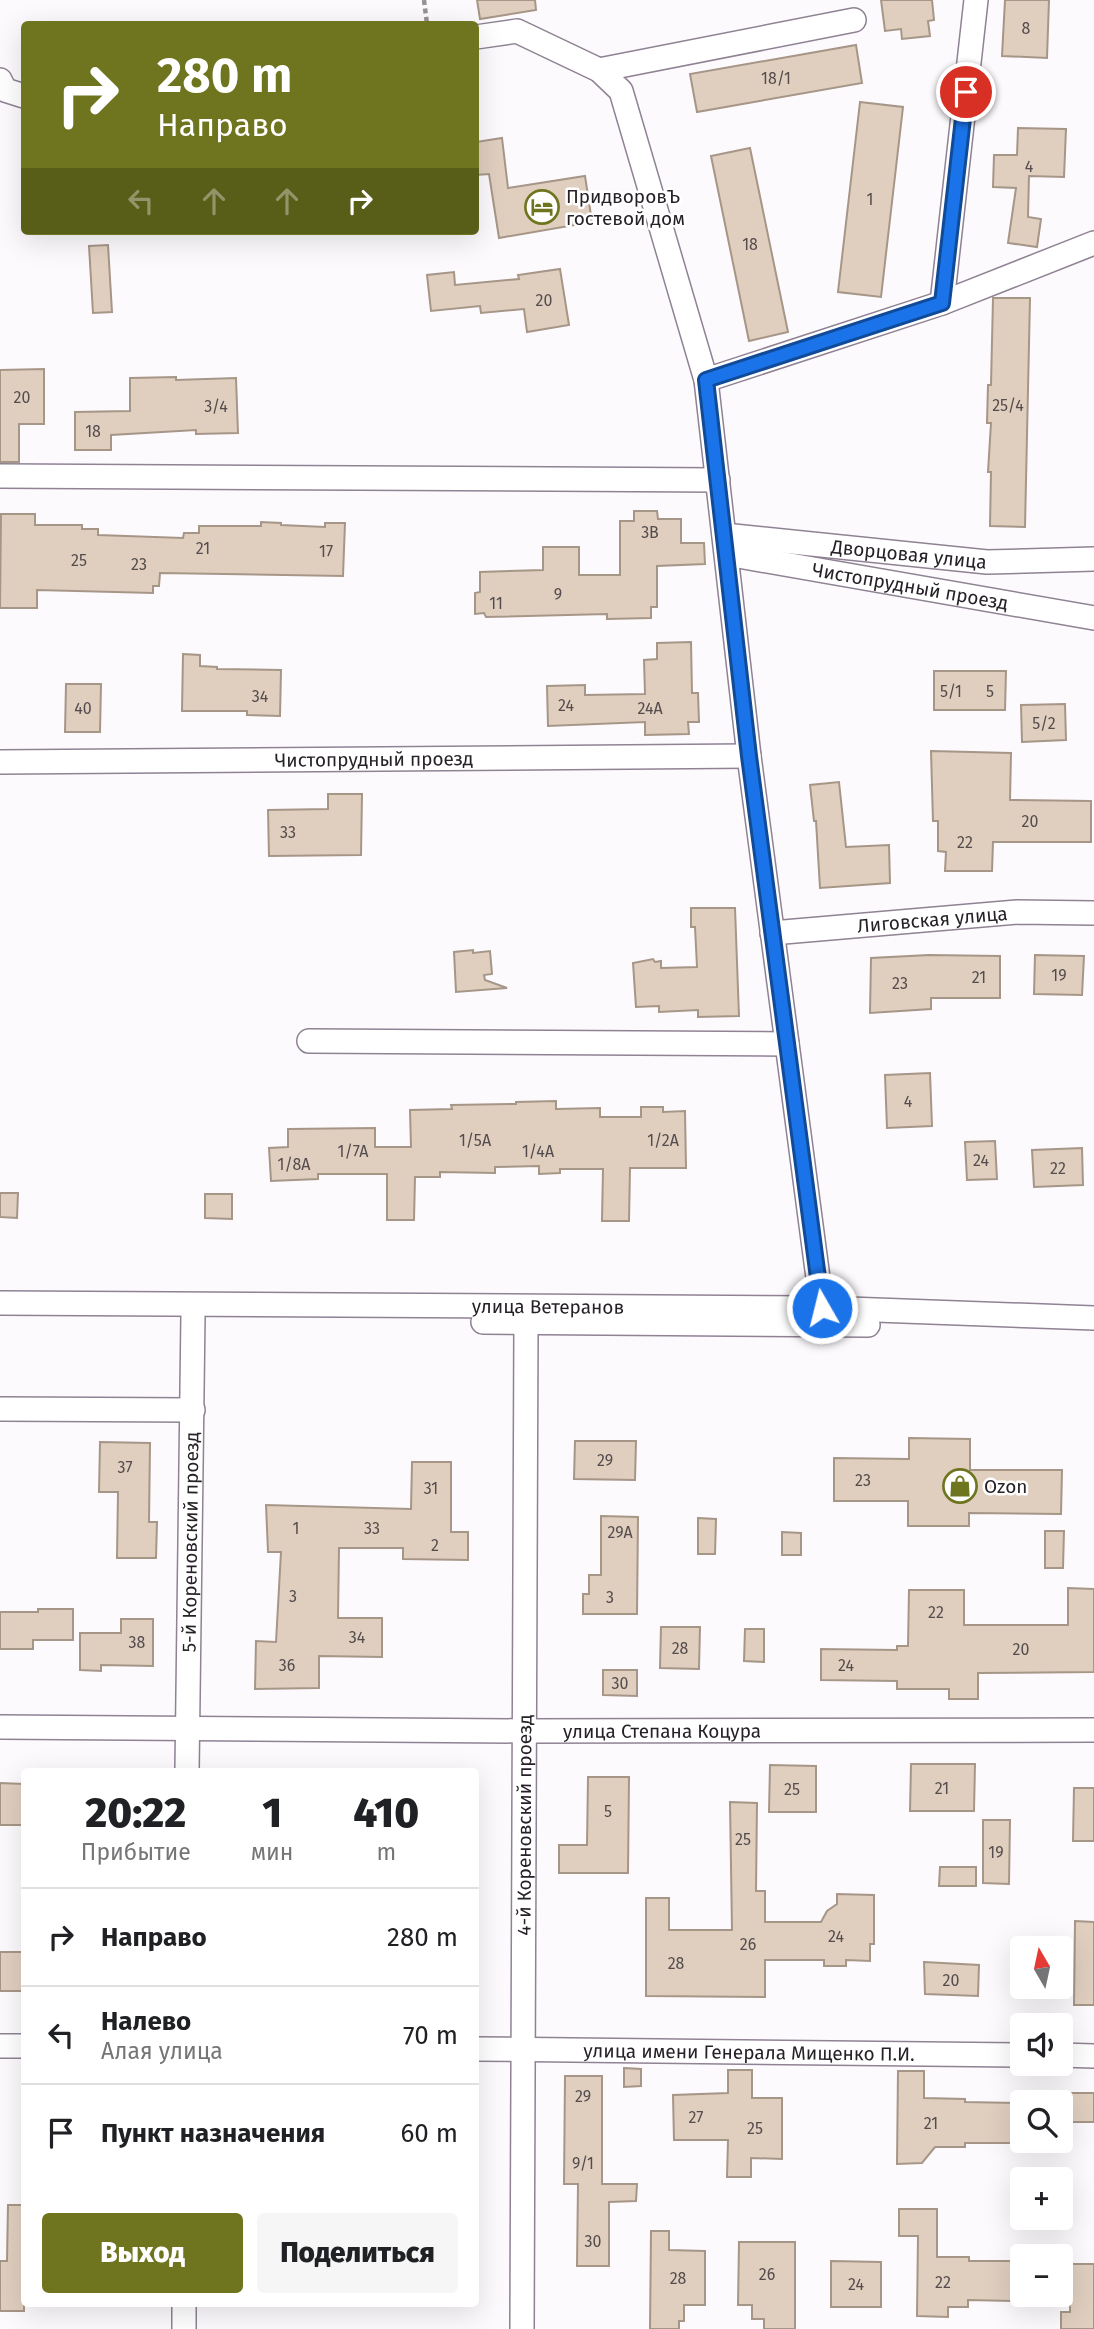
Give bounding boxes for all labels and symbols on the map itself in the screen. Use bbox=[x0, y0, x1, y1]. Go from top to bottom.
house number: 8 bbox=[1022, 19, 1031, 38]
pin bbox=[936, 62, 996, 122]
house number: 18/1 bbox=[761, 69, 791, 88]
house number: 4 bbox=[1025, 157, 1034, 176]
place label: ПридворовЪ гостевой дом bbox=[566, 185, 685, 230]
hotel icon: ПридворовЪ гостевой дом bbox=[523, 188, 561, 226]
house number: 1 bbox=[867, 190, 873, 209]
house number: 18 bbox=[742, 235, 758, 254]
house number: 20 bbox=[536, 291, 552, 310]
house number: 20 bbox=[14, 388, 30, 407]
house number: 25/4 bbox=[992, 396, 1024, 415]
house number: 3/4 bbox=[204, 397, 228, 416]
house number: 18 bbox=[85, 422, 101, 441]
house number: 3В bbox=[641, 523, 659, 542]
street label: Дворцовая улица bbox=[829, 534, 988, 573]
house number: 21 bbox=[196, 539, 210, 558]
house number: 17 bbox=[319, 542, 333, 561]
house number: 25 bbox=[71, 551, 87, 570]
house number: 23 bbox=[131, 555, 147, 574]
street label: Чистопрудный проезд bbox=[810, 558, 1010, 614]
house number: 9 bbox=[554, 585, 562, 604]
house number: 11 bbox=[489, 594, 503, 613]
house number: 5/1 bbox=[940, 682, 962, 701]
house number: 5 bbox=[986, 682, 994, 701]
house number: 34 bbox=[252, 687, 269, 706]
house number: 24 bbox=[558, 696, 574, 715]
house number: 40 bbox=[74, 699, 92, 718]
house number: 24А bbox=[637, 699, 663, 718]
house number: 5/2 bbox=[1032, 714, 1056, 733]
street label: Чистопрудный проезд bbox=[275, 747, 473, 771]
house number: 20 bbox=[1022, 812, 1038, 831]
house number: 33 bbox=[280, 823, 296, 842]
house number: 22 bbox=[957, 833, 973, 852]
street label: Лиговская улица bbox=[856, 901, 1009, 937]
house number: 19 bbox=[1051, 966, 1067, 985]
house number: 21 bbox=[972, 968, 986, 987]
house number: 23 bbox=[892, 974, 908, 993]
house number: 4 bbox=[904, 1092, 913, 1111]
house number: 1/5А bbox=[459, 1131, 492, 1150]
house number: 1/2А bbox=[647, 1131, 680, 1150]
house number: 1/7А bbox=[337, 1142, 369, 1161]
house number: 1/4А bbox=[522, 1142, 555, 1161]
house number: 24 bbox=[973, 1151, 989, 1170]
house number: 1/8А bbox=[278, 1155, 311, 1174]
house number: 22 bbox=[1050, 1159, 1066, 1178]
position arrow bbox=[785, 1271, 859, 1345]
street label: улица Ветеранов bbox=[472, 1294, 624, 1318]
street label: 5-й Кореновский проезд bbox=[177, 1432, 203, 1652]
house number: 29 bbox=[597, 1451, 613, 1470]
house number: 37 bbox=[117, 1458, 133, 1477]
shop icon: Ozon bbox=[941, 1467, 979, 1505]
house number: 23 bbox=[855, 1471, 871, 1490]
place label: Ozon bbox=[984, 1475, 1027, 1498]
house number: 31 bbox=[424, 1479, 438, 1498]
house number: 1 bbox=[293, 1519, 299, 1538]
house number: 33 bbox=[364, 1519, 380, 1538]
house number: 29А bbox=[607, 1523, 633, 1542]
house number: 2 bbox=[431, 1536, 439, 1555]
house number: 3 bbox=[289, 1587, 297, 1606]
house number: 3 bbox=[606, 1588, 614, 1607]
house number: 22 bbox=[928, 1603, 944, 1622]
house number: 34 bbox=[349, 1628, 366, 1647]
house number: 38 bbox=[129, 1633, 146, 1652]
house number: 28 bbox=[672, 1639, 689, 1658]
house number: 20 bbox=[1013, 1640, 1029, 1659]
house number: 36 bbox=[279, 1656, 295, 1675]
house number: 24 bbox=[838, 1656, 854, 1675]
house number: 30 bbox=[612, 1674, 629, 1693]
street label: 4-й Кореновский проезд bbox=[512, 1714, 536, 1936]
street label: улица Степана Коцура bbox=[563, 1719, 761, 1742]
house number: 21 bbox=[935, 1779, 949, 1798]
house number: 25 bbox=[784, 1780, 800, 1799]
house number: 5 bbox=[604, 1802, 612, 1821]
house number: 25 bbox=[735, 1830, 751, 1849]
house number: 19 bbox=[988, 1843, 1004, 1862]
house number: 24 bbox=[828, 1927, 844, 1946]
house number: 26 bbox=[740, 1935, 756, 1954]
north arrow bbox=[1010, 1936, 1073, 1998]
house number: 28 bbox=[668, 1954, 685, 1973]
house number: 20 bbox=[943, 1971, 959, 1990]
street label: улица имени Генерала Мищенко П.И. bbox=[583, 2039, 915, 2065]
house number: 29 bbox=[575, 2087, 591, 2106]
house number: 27 bbox=[689, 2108, 703, 2127]
house number: 21 bbox=[924, 2114, 938, 2133]
house number: 25 bbox=[747, 2119, 763, 2138]
house number: 9/1 bbox=[572, 2154, 594, 2173]
house number: 30 bbox=[585, 2232, 602, 2251]
house number: 26 bbox=[759, 2265, 775, 2284]
house number: 28 bbox=[670, 2269, 687, 2288]
house number: 22 bbox=[935, 2273, 951, 2292]
house number: 24 bbox=[848, 2275, 864, 2294]

